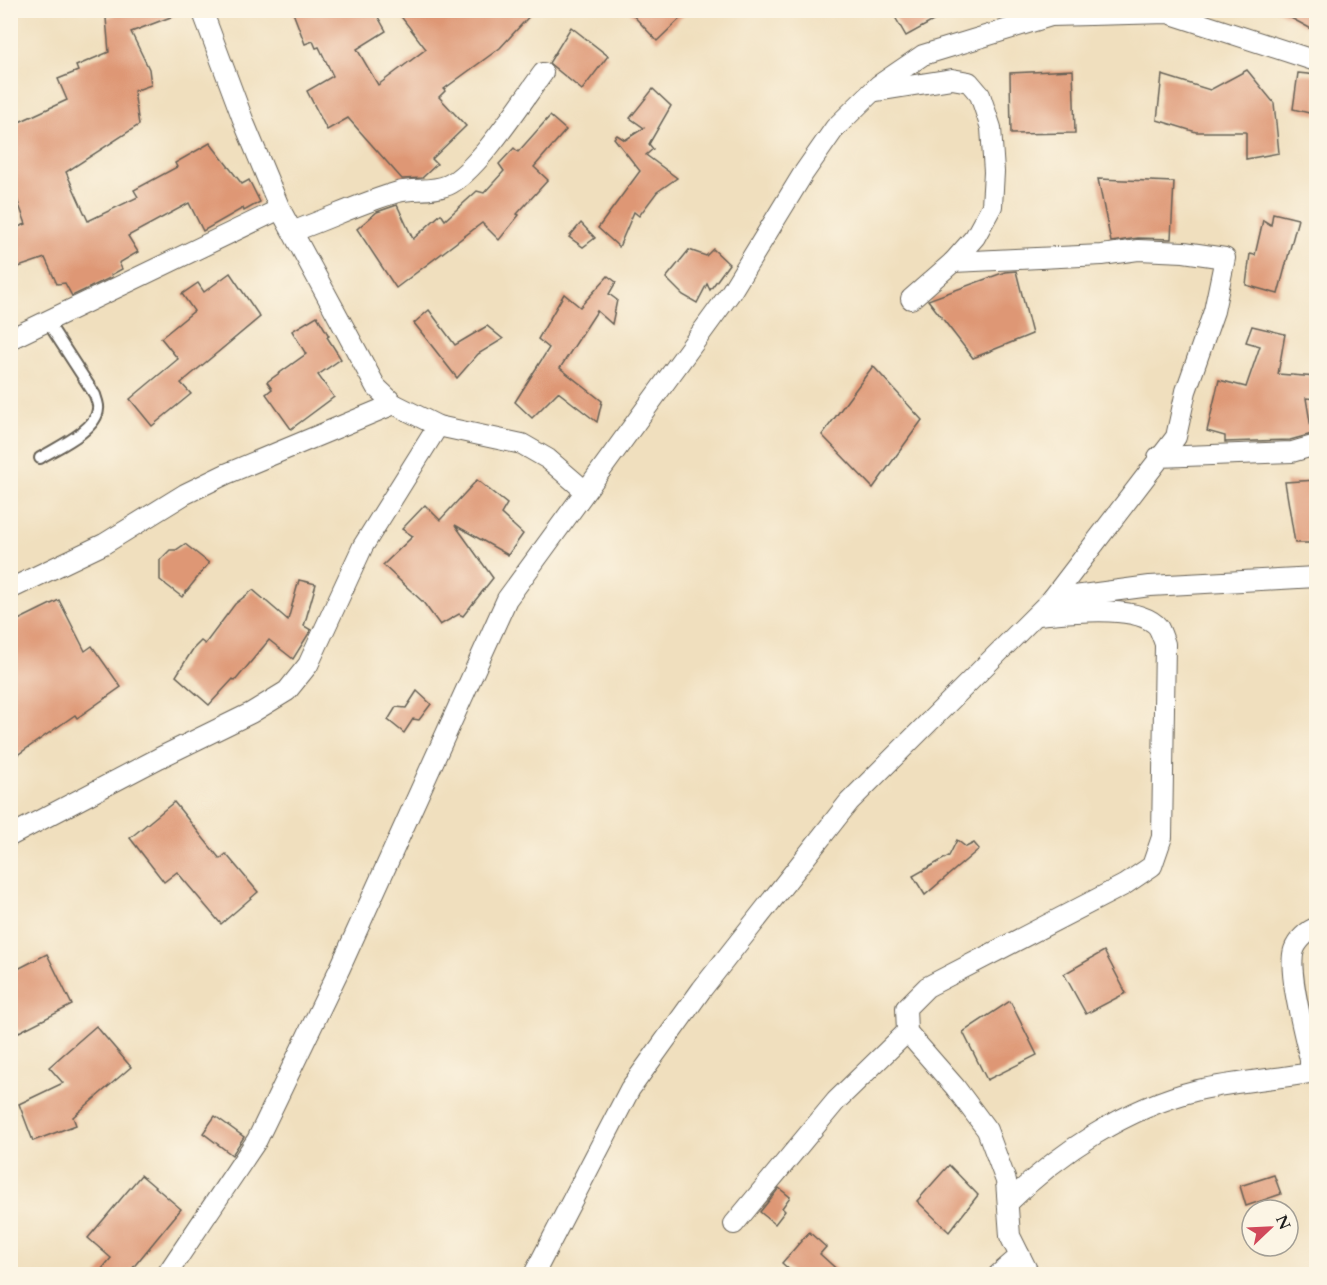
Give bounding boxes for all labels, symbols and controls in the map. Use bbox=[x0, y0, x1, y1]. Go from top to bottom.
north arrow bbox=[1240, 1198, 1300, 1258]
text: N bbox=[1270, 1212, 1296, 1233]

